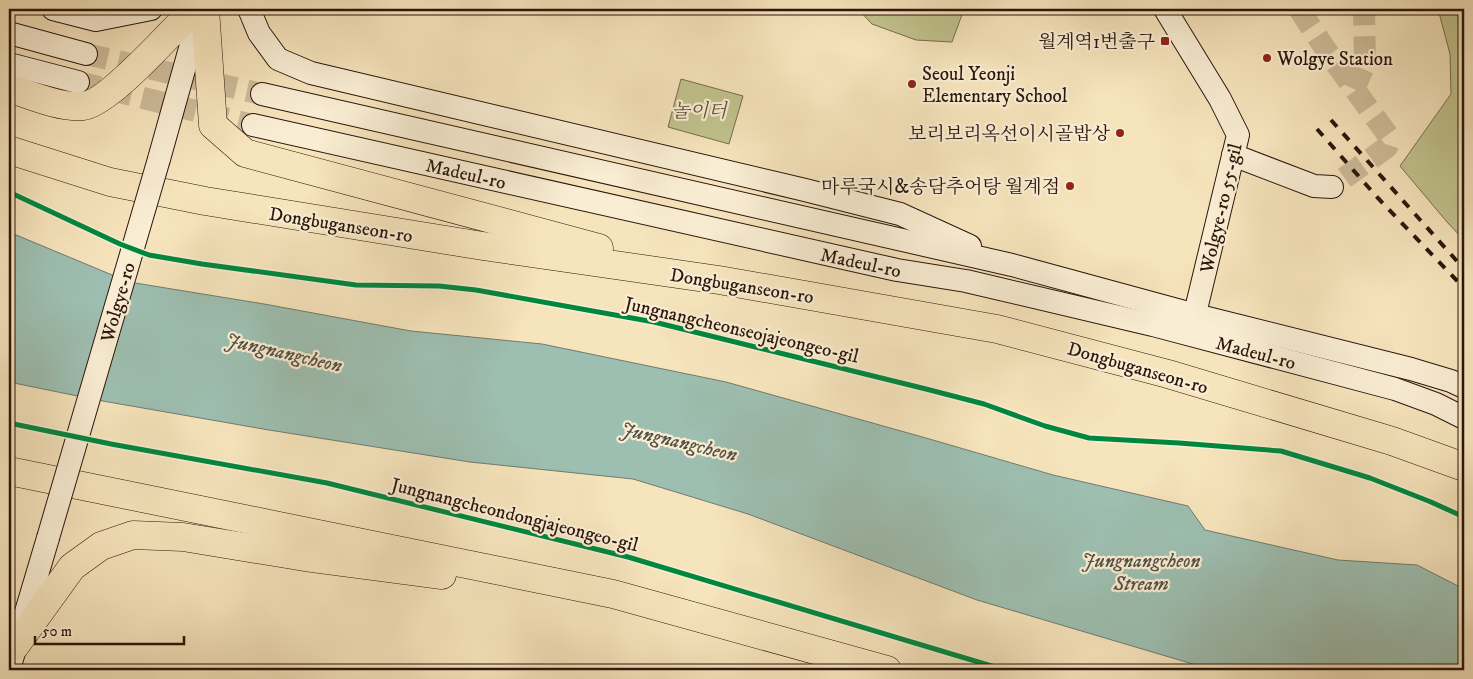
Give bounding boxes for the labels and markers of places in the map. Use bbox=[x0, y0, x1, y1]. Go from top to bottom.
place label: 월계역1번출구 bbox=[1038, 31, 1155, 54]
marker: 월계역1번출구 bbox=[1159, 35, 1171, 47]
place label: Wolgye Station bbox=[1276, 48, 1393, 71]
marker: Wolgye Station bbox=[1261, 52, 1273, 64]
place label: Seoul Yeonji Elementary School bbox=[922, 63, 1068, 108]
marker: Seoul Yeonji Elementary School bbox=[906, 78, 918, 90]
place label: 보리보리옥선이시골밥상 bbox=[908, 123, 1111, 146]
marker: 보리보리옥선이시골밥상 bbox=[1114, 127, 1126, 139]
place label: 마루국시&송담추어탕 월계점 bbox=[821, 176, 1060, 199]
marker: 마루국시&송담추어탕 월계점 bbox=[1064, 180, 1076, 192]

